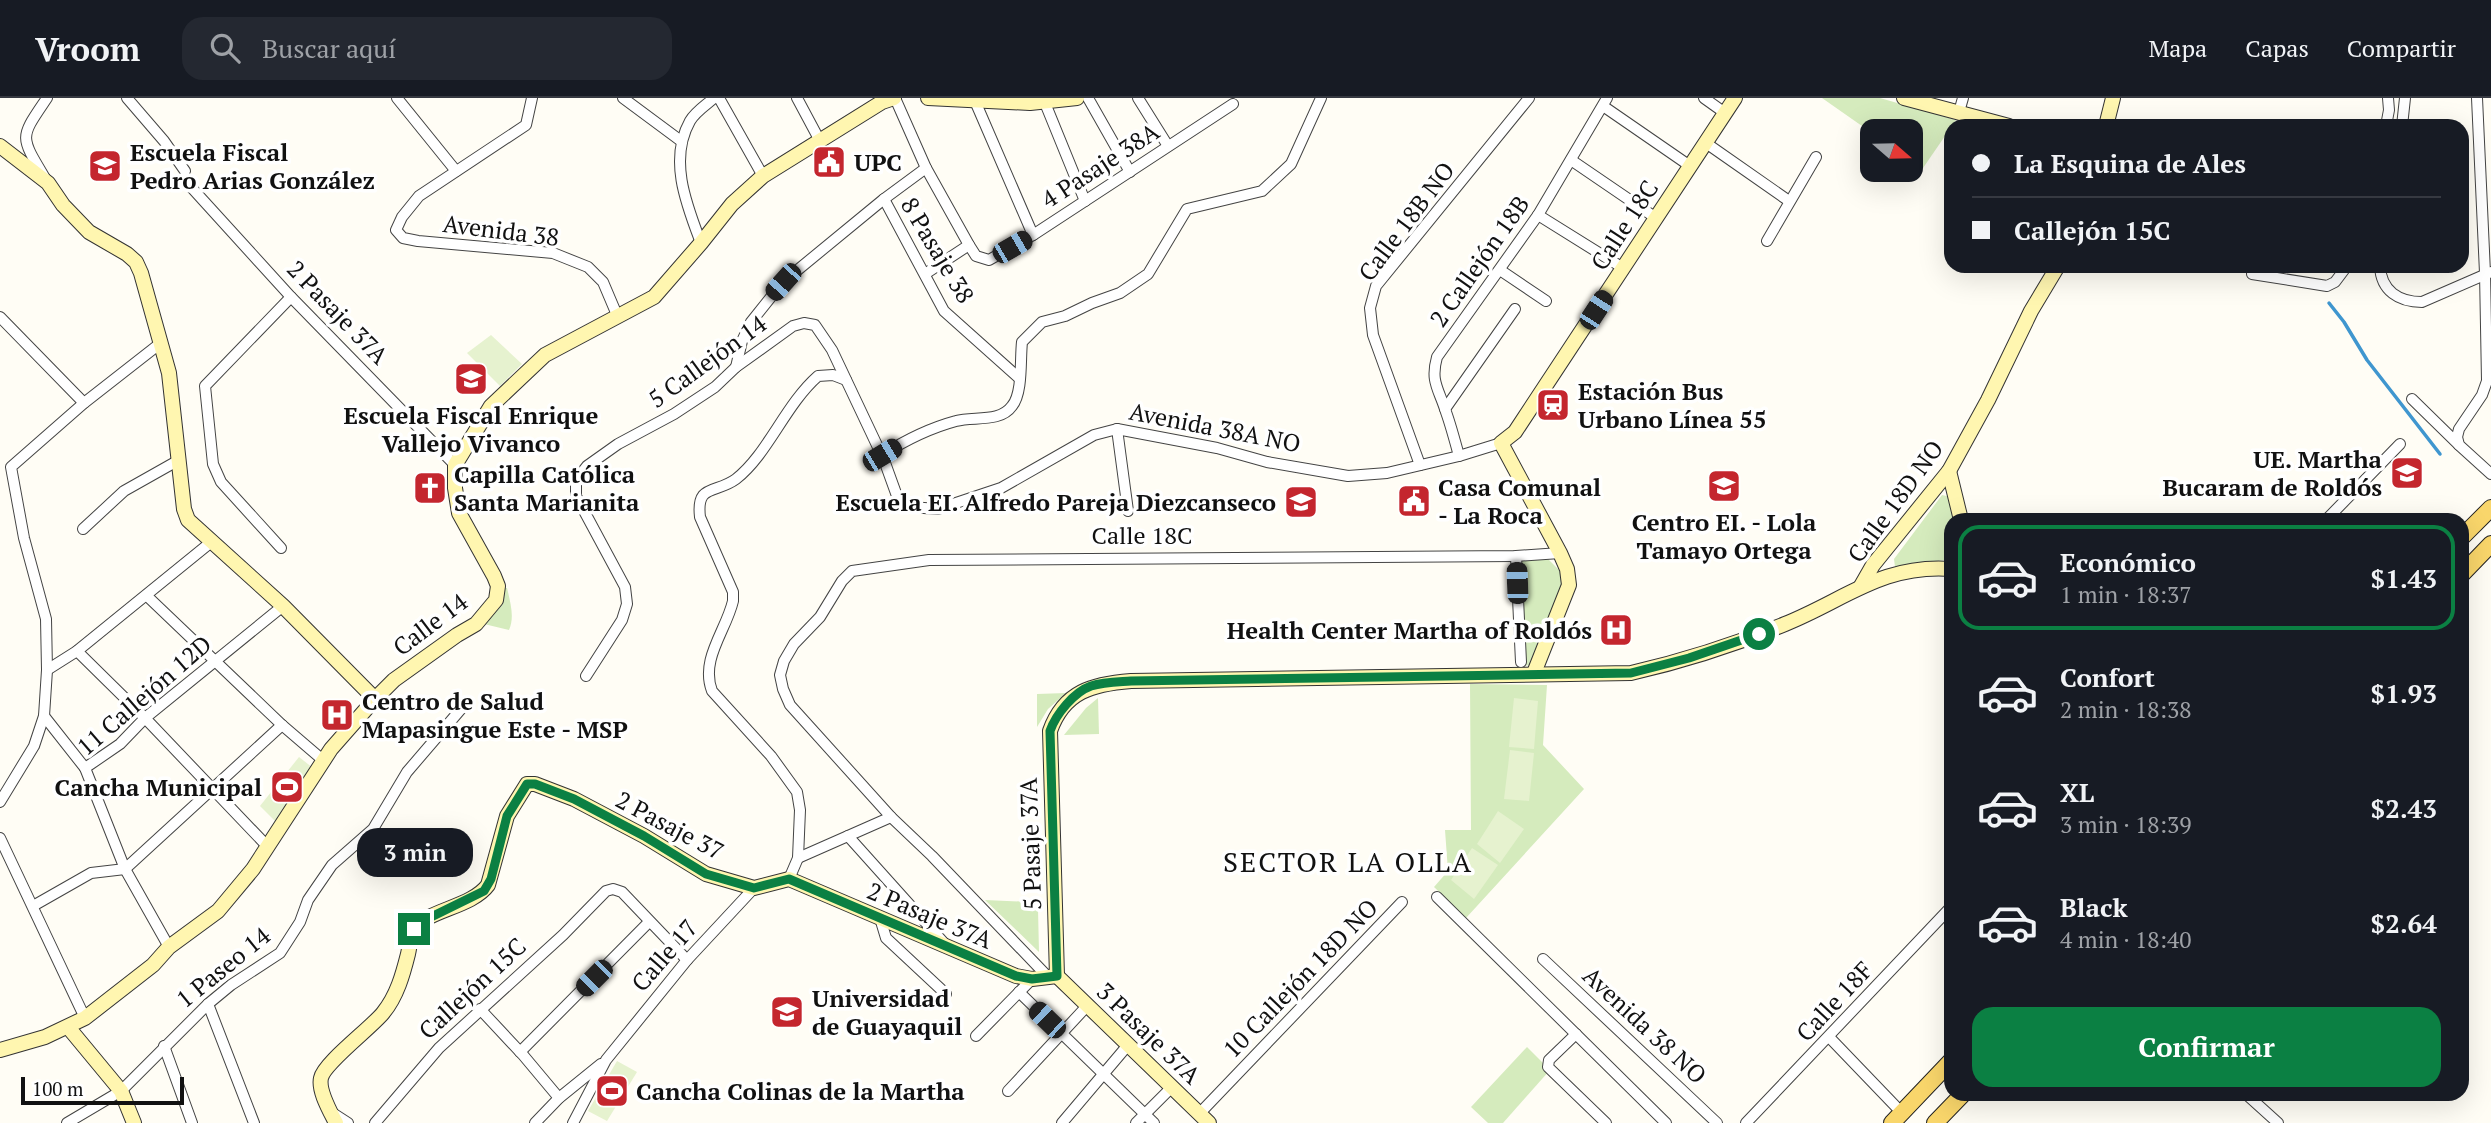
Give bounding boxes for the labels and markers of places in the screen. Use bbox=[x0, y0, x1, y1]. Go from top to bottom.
place label: Escuela Fiscal Pedro Arias González bbox=[130, 136, 375, 196]
public building icon: UPC bbox=[810, 143, 848, 181]
place label: UPC bbox=[854, 146, 902, 178]
school or university icon: Escuela Fiscal Pedro Arias González bbox=[86, 147, 124, 185]
school or university icon: Escuela Fiscal Enrique Vallejo Vivanco bbox=[452, 360, 490, 398]
place label: Estación Bus Urbano Línea 55 bbox=[1578, 375, 1766, 435]
station icon: Estación Bus Urbano Línea 55 bbox=[1534, 386, 1572, 424]
place label: Escuela Fiscal Enrique Vallejo Vivanco bbox=[344, 399, 599, 459]
place label: UE. Martha Bucaram de Roldós bbox=[2163, 443, 2383, 503]
school or university icon: UE. Martha Bucaram de Roldós bbox=[2388, 454, 2426, 492]
place label: Capilla Católica Santa Marianita bbox=[454, 458, 640, 518]
school or university icon: Centro EI. - Lola Tamayo Ortega bbox=[1705, 467, 1743, 505]
church icon: Capilla Católica Santa Marianita bbox=[411, 469, 449, 507]
place label: Casa Comunal - La Roca bbox=[1438, 471, 1601, 531]
public building icon: Casa Comunal - La Roca bbox=[1395, 482, 1433, 520]
school or university icon: Escuela EI. Alfredo Pareja Diezcanseco bbox=[1282, 483, 1320, 521]
place label: Escuela EI. Alfredo Pareja Diezcanseco bbox=[835, 486, 1276, 518]
place label: Centro EI. - Lola Tamayo Ortega bbox=[1632, 506, 1817, 566]
hospital icon: Health Center Martha of Roldós bbox=[1597, 611, 1635, 649]
place label: Health Center Martha of Roldós bbox=[1227, 614, 1592, 646]
place label: Centro de Salud Mapasingue Este - MSP bbox=[362, 685, 628, 745]
hospital icon: Centro de Salud Mapasingue Este - MSP bbox=[318, 696, 356, 734]
sports icon: Cancha Municipal bbox=[268, 768, 306, 806]
place label: Cancha Municipal bbox=[54, 771, 262, 803]
place label: Universidad de Guayaquil bbox=[812, 982, 962, 1042]
school or university icon: Universidad de Guayaquil bbox=[768, 993, 806, 1031]
sports icon: Cancha Colinas de la Martha bbox=[593, 1072, 631, 1110]
place label: Cancha Colinas de la Martha bbox=[636, 1075, 965, 1107]

